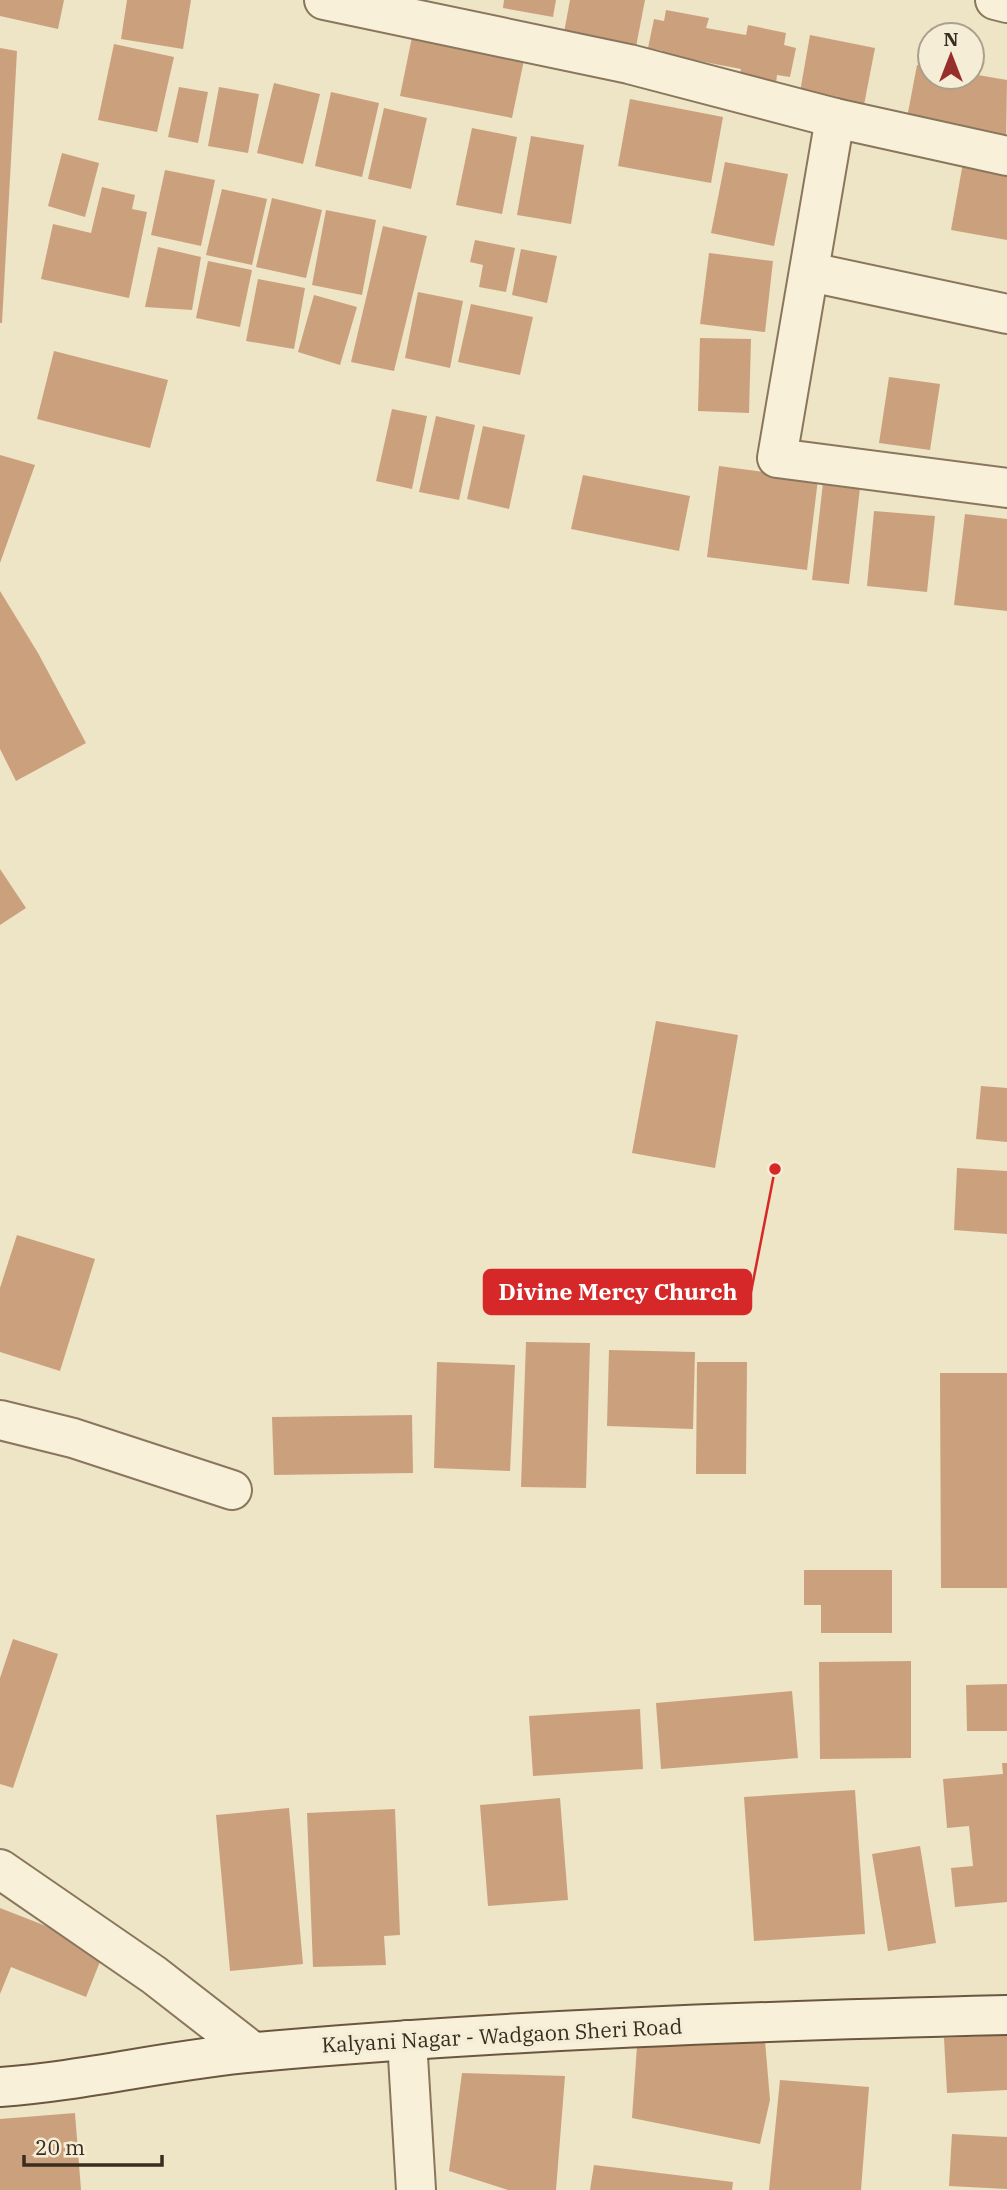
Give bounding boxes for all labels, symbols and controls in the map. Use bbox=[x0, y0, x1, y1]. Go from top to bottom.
north arrow bbox=[916, 21, 986, 91]
text: N bbox=[943, 27, 959, 51]
callout: Divine Mercy Church bbox=[484, 1270, 751, 1314]
text: Divine Mercy Church bbox=[499, 1276, 737, 1306]
street label: Kalyani Nagar - Wadgaon Sheri Road bbox=[321, 2012, 683, 2058]
scale bar bbox=[24, 2124, 163, 2168]
text: 20 m bbox=[35, 2133, 85, 2161]

